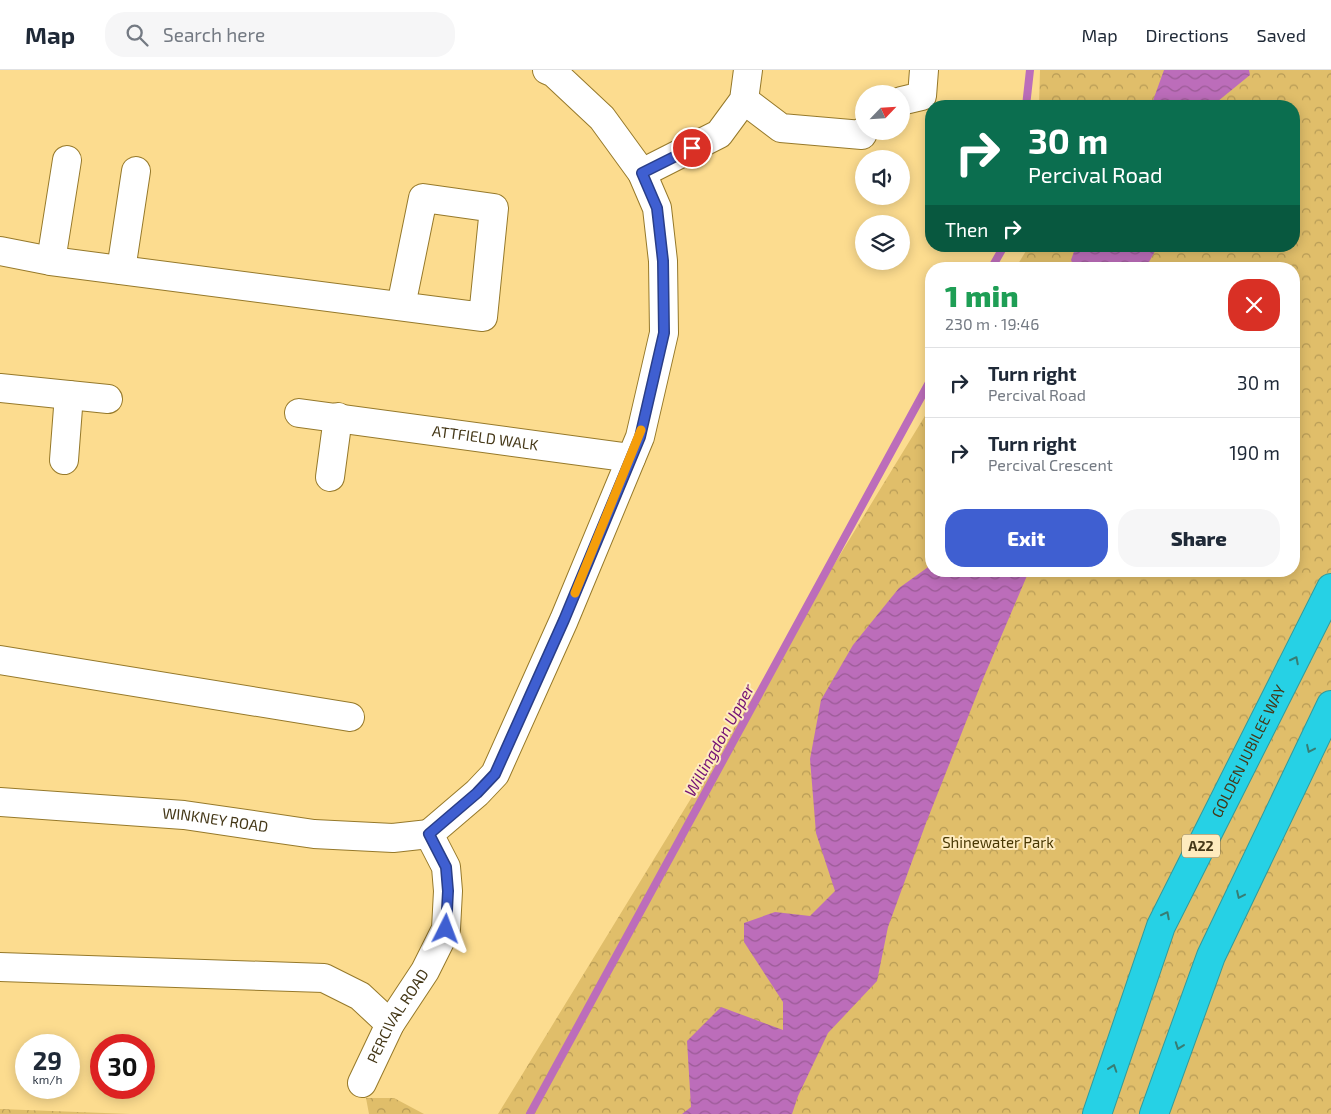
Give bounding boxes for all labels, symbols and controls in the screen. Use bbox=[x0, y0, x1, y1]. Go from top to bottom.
search box bbox=[105, 12, 455, 57]
text: Map bbox=[25, 20, 75, 49]
icon: search bbox=[123, 21, 151, 49]
text: Search here bbox=[163, 23, 265, 46]
text: Map bbox=[1081, 24, 1118, 46]
text: Directions bbox=[1146, 24, 1229, 46]
text: Saved bbox=[1257, 24, 1306, 46]
north arrow bbox=[855, 85, 910, 140]
map controls bbox=[855, 85, 910, 270]
text: 30 m bbox=[1028, 119, 1108, 161]
icon: right bbox=[945, 120, 1010, 185]
pin bbox=[671, 127, 713, 169]
icon: arrive bbox=[678, 134, 706, 162]
button: sound bbox=[855, 150, 910, 205]
text: Percival Road bbox=[1028, 161, 1163, 187]
button: layers bbox=[855, 215, 910, 270]
icon: right bbox=[998, 215, 1026, 243]
text: Then bbox=[945, 218, 988, 241]
text: 1 min bbox=[945, 277, 1019, 313]
button: close bbox=[1228, 279, 1280, 331]
text: 230 m · 19:46 bbox=[945, 314, 1039, 333]
text: Turn right bbox=[988, 362, 1076, 385]
icon: right bbox=[945, 369, 973, 397]
text: 30 m bbox=[1237, 371, 1280, 394]
text: Percival Road bbox=[988, 385, 1086, 404]
street label: ATTFIELD WALK bbox=[431, 421, 540, 453]
text: Turn right bbox=[988, 432, 1076, 455]
icon: right bbox=[945, 439, 973, 467]
text: 190 m bbox=[1229, 441, 1280, 464]
text: Percival Crescent bbox=[988, 455, 1113, 474]
button: Exit bbox=[945, 509, 1108, 567]
button: Share bbox=[1118, 509, 1280, 567]
one-way arrow bbox=[1289, 656, 1299, 665]
water label: Willingdon Upper bbox=[680, 680, 758, 799]
street label: GOLDEN JUBILEE WAY bbox=[1207, 681, 1289, 820]
one-way arrow bbox=[1306, 744, 1316, 753]
street label: WINKNEY ROAD bbox=[162, 803, 269, 835]
park label: Shinewater Park bbox=[942, 833, 1054, 851]
road number: A22 bbox=[1182, 834, 1220, 858]
one-way arrow bbox=[1236, 890, 1246, 899]
position arrow bbox=[419, 902, 471, 954]
one-way arrow bbox=[1160, 911, 1170, 920]
street label: PERCIVAL ROAD bbox=[363, 965, 432, 1066]
speed limit sign: 30 bbox=[90, 1034, 155, 1099]
one-way arrow bbox=[1175, 1041, 1185, 1049]
text: 29 bbox=[33, 1045, 62, 1075]
one-way arrow bbox=[1107, 1064, 1117, 1073]
text: km/h bbox=[33, 1072, 62, 1086]

